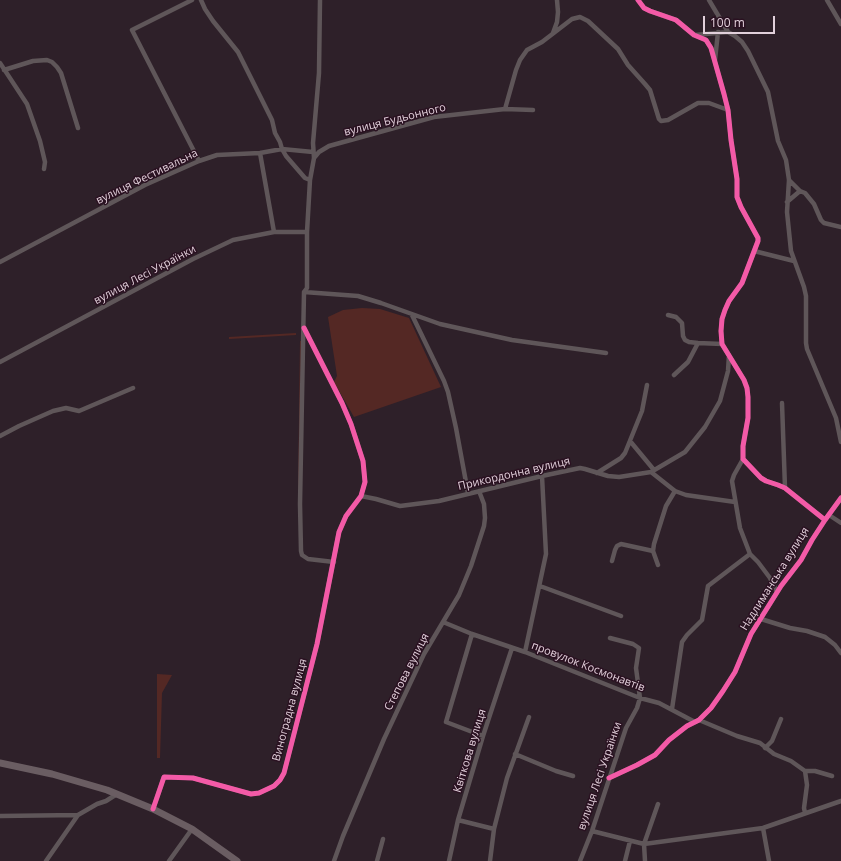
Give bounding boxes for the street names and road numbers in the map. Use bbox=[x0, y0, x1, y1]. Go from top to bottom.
street label: вулиця Будьонного bbox=[343, 101, 447, 139]
street label: вулиця Фестивальна bbox=[94, 147, 200, 207]
street label: вулиця Лесі Українки bbox=[92, 243, 198, 307]
street label: Прикордонна вулиця bbox=[457, 455, 571, 493]
street label: Надлиманська вулиця bbox=[738, 525, 812, 633]
street label: Степова вулиця bbox=[382, 631, 432, 713]
street label: провулок Космонавтів bbox=[529, 639, 647, 695]
street label: Виноградна вулиця bbox=[270, 657, 310, 763]
street label: Квіткова вулиця bbox=[451, 708, 489, 794]
street label: вулиця Лесі Українки bbox=[575, 720, 625, 832]

